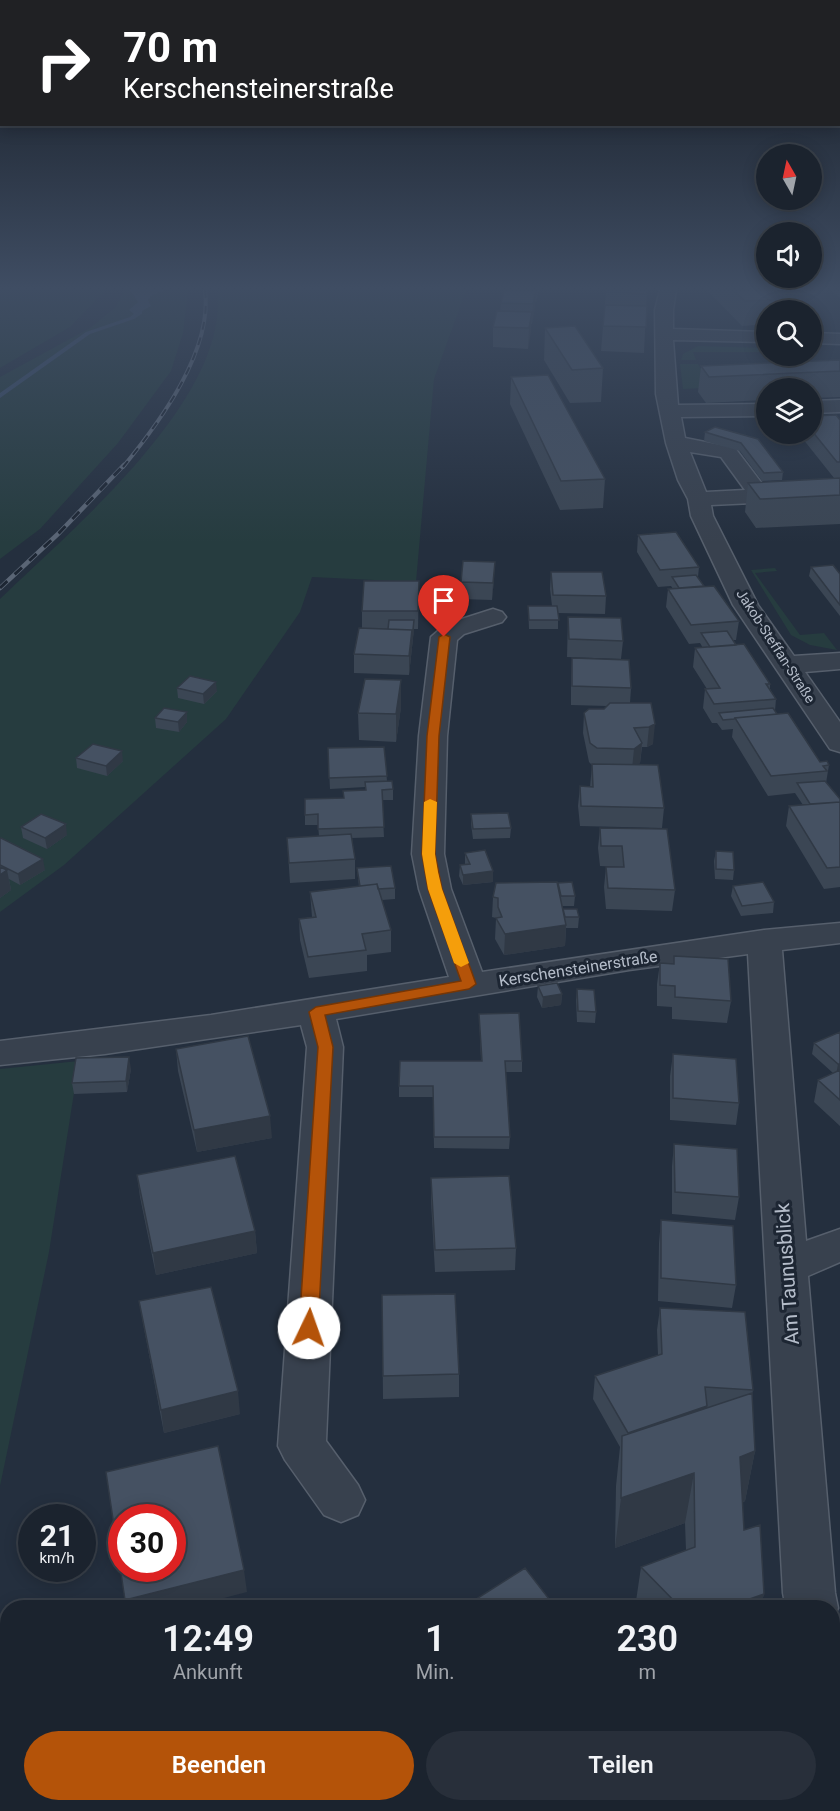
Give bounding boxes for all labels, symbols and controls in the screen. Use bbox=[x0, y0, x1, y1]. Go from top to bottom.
text: 70 m bbox=[123, 23, 218, 72]
icon: right bbox=[24, 24, 102, 102]
text: Kerschensteinerstraße bbox=[123, 73, 394, 105]
north arrow bbox=[756, 144, 822, 210]
map controls bbox=[756, 144, 822, 444]
button: sound bbox=[756, 222, 822, 288]
button: search bbox=[756, 300, 822, 366]
button: layers bbox=[756, 378, 822, 444]
pin bbox=[418, 575, 469, 637]
icon: arrive bbox=[427, 584, 460, 617]
street label: Jakob-Steffan-Straße bbox=[733, 586, 819, 706]
street label: Kerschensteinerstraße bbox=[497, 947, 659, 990]
street label: Am Taunusblick bbox=[770, 1202, 804, 1346]
position arrow bbox=[277, 1296, 341, 1360]
speed limit sign: 30 bbox=[108, 1504, 186, 1582]
text: 21 bbox=[40, 1518, 74, 1553]
text: km/h bbox=[39, 1549, 75, 1567]
text: 12:49 bbox=[162, 1618, 254, 1660]
text: 1 bbox=[425, 1618, 445, 1660]
text: 230 bbox=[616, 1618, 678, 1660]
text: Ankunft bbox=[173, 1660, 243, 1684]
text: Min. bbox=[416, 1660, 455, 1684]
text: m bbox=[638, 1660, 656, 1684]
button: Beenden bbox=[24, 1731, 414, 1800]
button: Teilen bbox=[426, 1731, 816, 1800]

